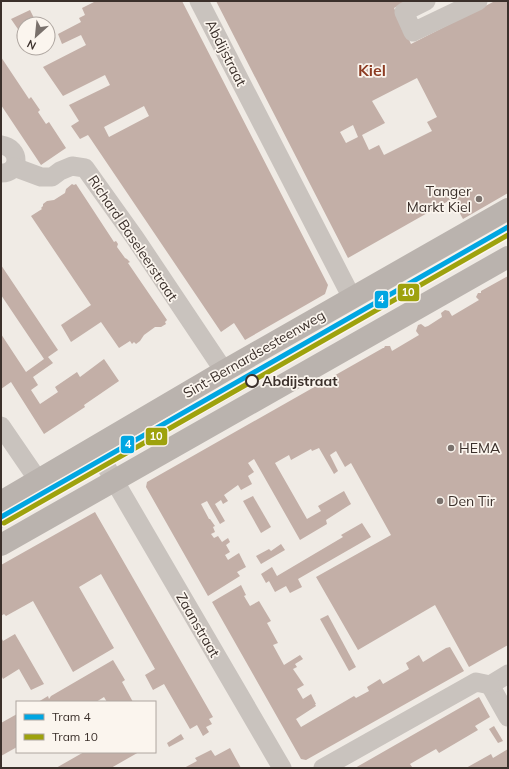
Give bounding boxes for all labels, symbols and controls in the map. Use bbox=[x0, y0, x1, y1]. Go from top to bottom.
north arrow bbox=[16, 16, 56, 56]
street label: Abdijstraat bbox=[202, 17, 250, 89]
text: N bbox=[25, 37, 38, 53]
district label: Kiel bbox=[358, 60, 386, 80]
street label: Richard Baseleerstraat bbox=[84, 172, 182, 305]
place label: Tanger Markt Kiel bbox=[407, 182, 472, 216]
marker: Tanger Markt Kiel bbox=[474, 194, 484, 204]
line badge: 10 bbox=[397, 283, 420, 302]
text: 10 bbox=[401, 285, 415, 299]
line badge: 4 bbox=[374, 290, 389, 309]
text: 4 bbox=[378, 292, 385, 306]
street label: Sint-Bernardsesteenweg bbox=[180, 306, 328, 402]
place label: Abdijstraat bbox=[262, 372, 338, 390]
marker: Abdijstraat bbox=[245, 374, 259, 388]
line badge: 10 bbox=[145, 427, 168, 446]
text: 10 bbox=[149, 429, 163, 443]
line badge: 4 bbox=[120, 435, 135, 454]
text: 4 bbox=[125, 437, 132, 451]
place label: HEMA bbox=[459, 439, 501, 457]
marker: HEMA bbox=[446, 443, 456, 453]
place label: Den Tir bbox=[448, 492, 496, 510]
marker: Den Tir bbox=[435, 496, 445, 506]
street label: Zaanstraat bbox=[172, 589, 224, 661]
legend bbox=[16, 701, 156, 753]
text: Tram 4 bbox=[52, 709, 91, 724]
text: Tram 10 bbox=[52, 729, 98, 744]

